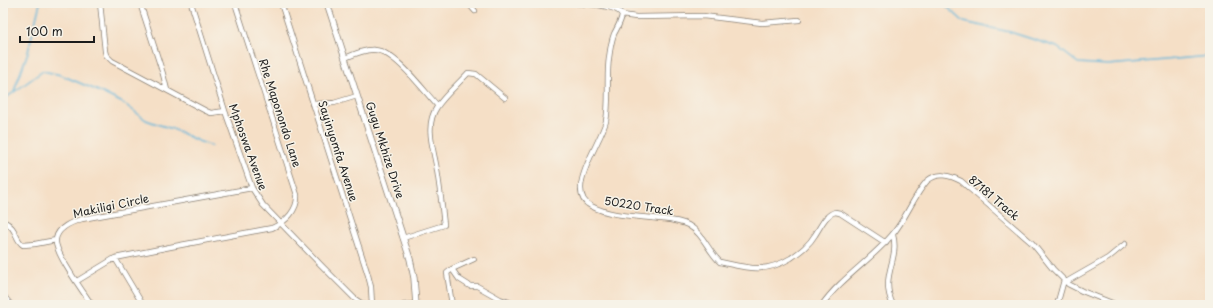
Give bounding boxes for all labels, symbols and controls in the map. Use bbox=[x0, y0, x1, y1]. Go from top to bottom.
scale bar bbox=[20, 18, 94, 44]
text: 100 m bbox=[26, 22, 63, 40]
street label: Rhe Maponondo Lane bbox=[255, 56, 306, 169]
street label: Sayinyomfa Avenue bbox=[314, 98, 363, 203]
street label: Gugu Mkhize Drive bbox=[362, 99, 409, 201]
street label: Mphoswa Avenue bbox=[225, 101, 272, 193]
street label: 87181 Track bbox=[965, 171, 1024, 224]
street label: Makiligi Circle bbox=[71, 189, 150, 222]
street label: 50220 Track bbox=[603, 192, 675, 219]

